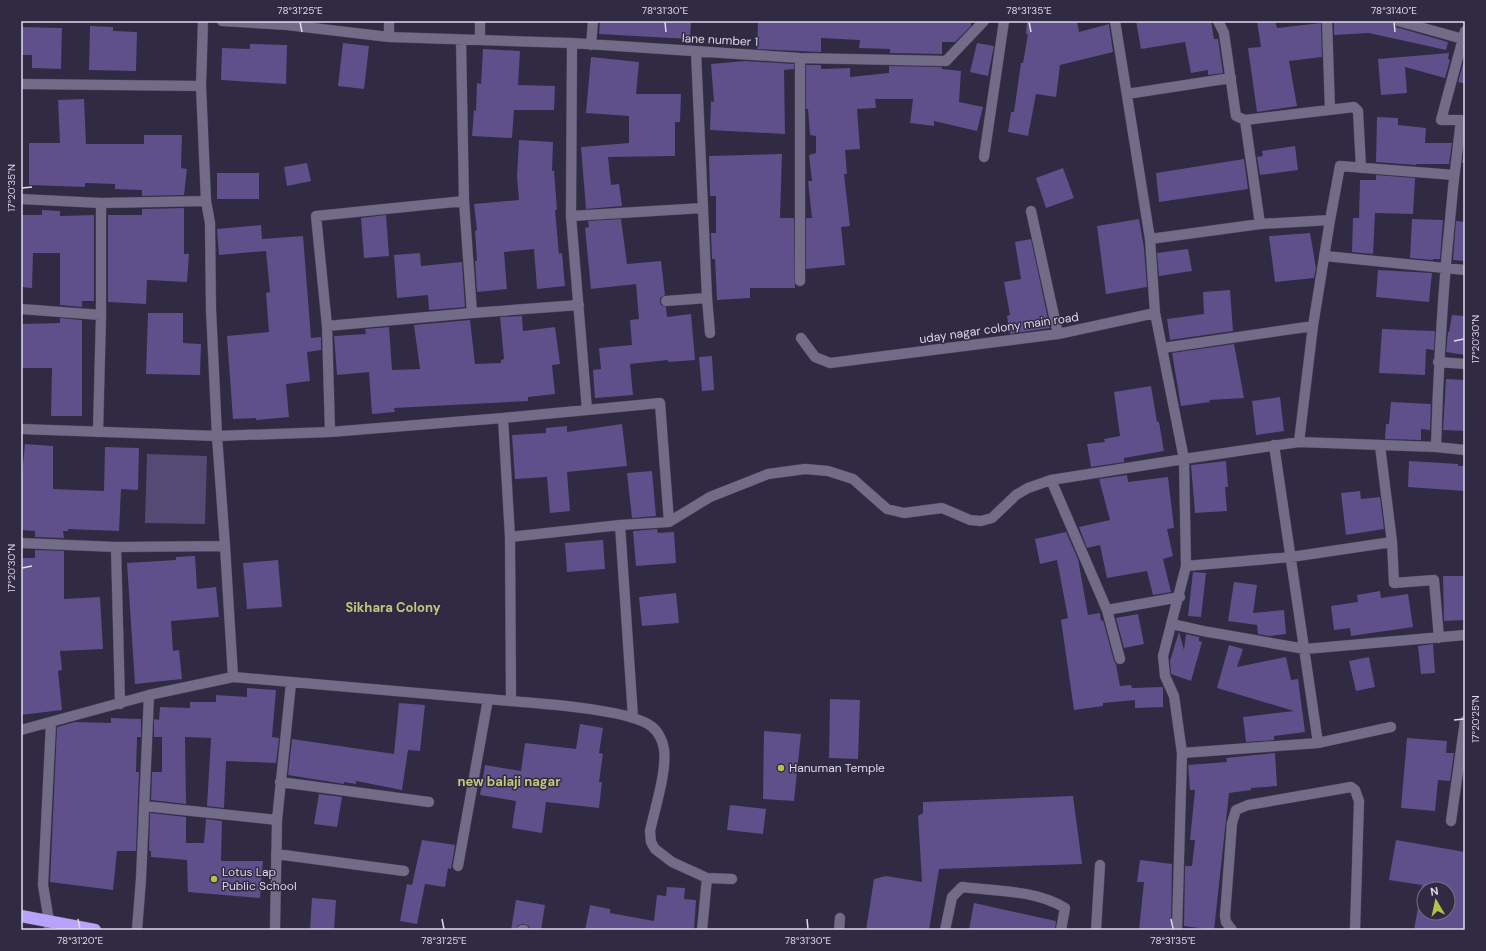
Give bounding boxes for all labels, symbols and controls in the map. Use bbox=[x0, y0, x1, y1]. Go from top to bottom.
text: 78°31'25"E bbox=[277, 4, 323, 17]
text: 78°31'30"E bbox=[642, 4, 689, 17]
text: 78°31'35"E bbox=[1006, 4, 1052, 17]
text: 78°31'40"E bbox=[1371, 4, 1417, 17]
street label: lane number 1 bbox=[682, 30, 758, 50]
text: 17°20'35"N bbox=[5, 164, 18, 212]
street label: uday nagar colony main road bbox=[918, 309, 1080, 347]
text: 17°20'30"N bbox=[1469, 315, 1482, 363]
text: 17°20'30"N bbox=[5, 544, 18, 592]
district label: Sikhara Colony bbox=[345, 599, 441, 616]
text: 17°20'25"N bbox=[1469, 695, 1482, 743]
place label: Hanuman Temple bbox=[789, 760, 885, 776]
marker: Hanuman Temple bbox=[776, 763, 786, 773]
district label: new balaji nagar bbox=[457, 773, 561, 790]
place label: Lotus Lap Public School bbox=[222, 864, 297, 894]
marker: Lotus Lap Public School bbox=[209, 874, 219, 884]
north arrow bbox=[1416, 881, 1456, 921]
text: N bbox=[1429, 884, 1439, 899]
text: 78°31'20"E bbox=[57, 934, 103, 947]
text: 78°31'25"E bbox=[421, 934, 467, 947]
text: 78°31'30"E bbox=[785, 934, 832, 947]
text: 78°31'35"E bbox=[1150, 934, 1196, 947]

